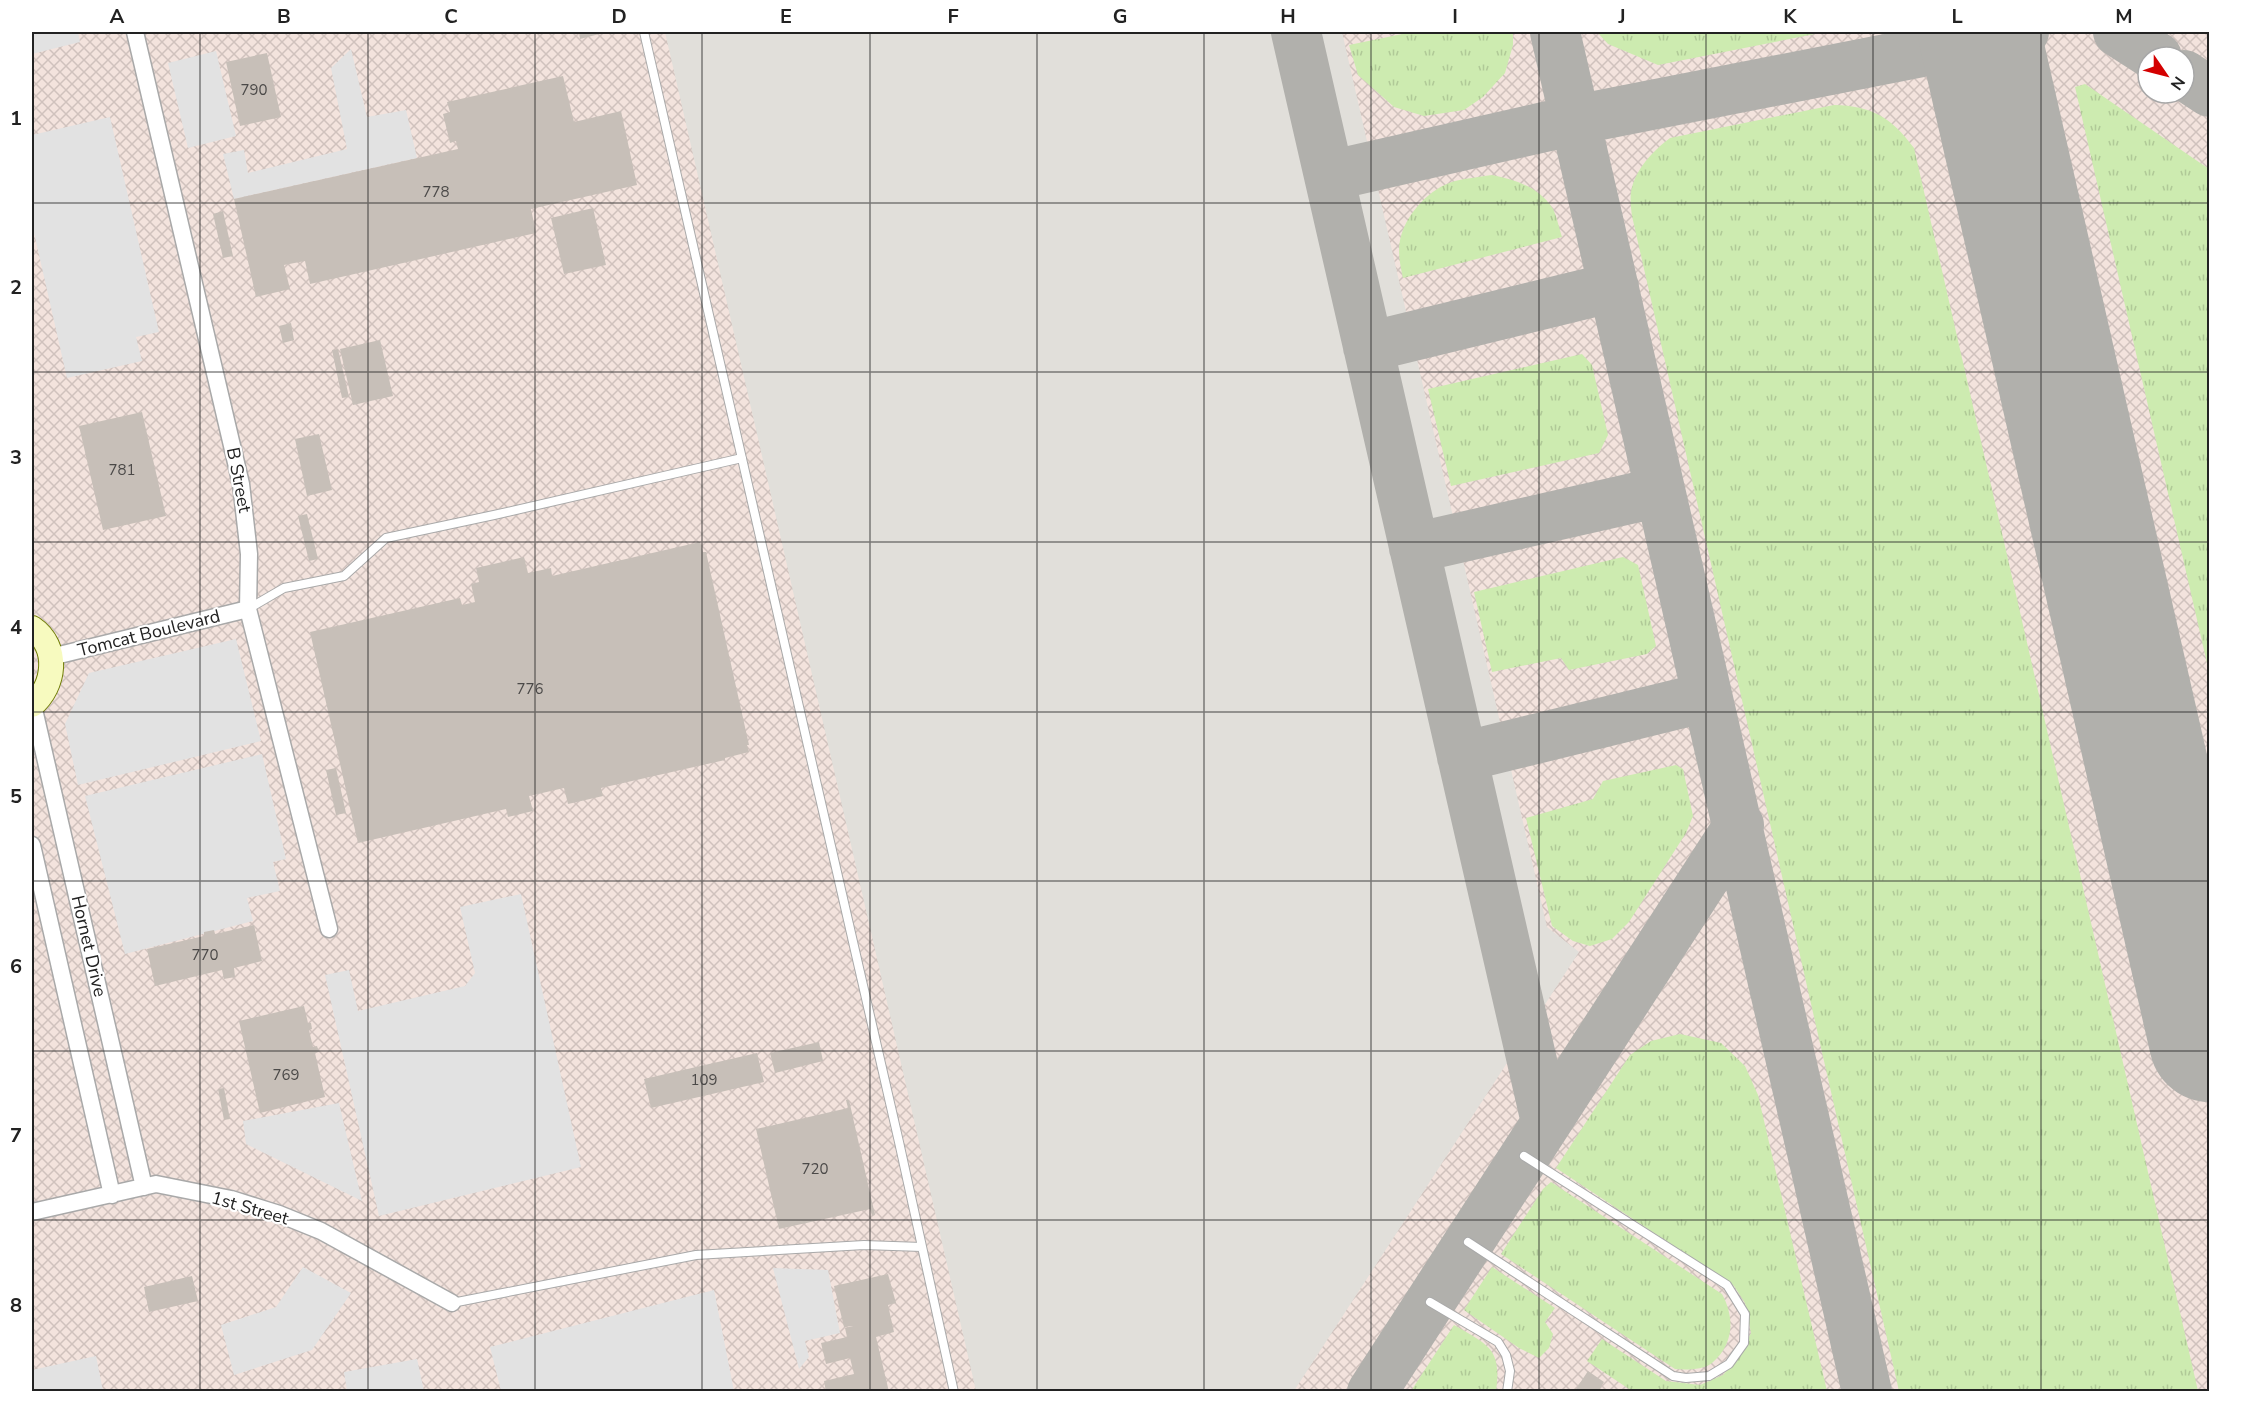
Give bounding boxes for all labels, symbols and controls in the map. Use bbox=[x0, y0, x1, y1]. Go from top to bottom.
text: A bbox=[110, 3, 125, 30]
text: B bbox=[277, 3, 291, 30]
text: C bbox=[444, 3, 458, 30]
text: D bbox=[611, 3, 627, 30]
text: E bbox=[780, 3, 792, 30]
text: F bbox=[947, 3, 959, 30]
text: G bbox=[1113, 3, 1127, 30]
text: H bbox=[1280, 3, 1296, 30]
text: I bbox=[1452, 3, 1458, 30]
text: J bbox=[1617, 3, 1626, 30]
text: K bbox=[1783, 3, 1797, 30]
text: L bbox=[1951, 3, 1963, 30]
text: M bbox=[2115, 3, 2133, 30]
north arrow bbox=[2136, 45, 2196, 105]
text: N bbox=[2165, 72, 2190, 94]
house number: 790 bbox=[240, 80, 268, 100]
text: 1 bbox=[10, 105, 22, 132]
house number: 778 bbox=[422, 182, 450, 202]
text: 2 bbox=[10, 274, 22, 301]
text: 3 bbox=[10, 444, 22, 471]
street label: B Street bbox=[221, 445, 257, 515]
house number: 781 bbox=[108, 460, 136, 480]
street label: Tomcat Boulevard bbox=[75, 604, 223, 662]
text: 4 bbox=[10, 614, 22, 641]
house number: 776 bbox=[516, 679, 544, 699]
text: 5 bbox=[10, 783, 22, 810]
street label: Hornet Drive bbox=[66, 893, 112, 999]
house number: 770 bbox=[191, 945, 219, 965]
text: 6 bbox=[10, 953, 22, 980]
house number: 769 bbox=[272, 1065, 300, 1085]
house number: 109 bbox=[690, 1070, 718, 1090]
text: 7 bbox=[10, 1122, 22, 1149]
house number: 720 bbox=[801, 1159, 829, 1179]
street label: 1st Street bbox=[209, 1186, 292, 1231]
text: 8 bbox=[10, 1292, 22, 1319]

